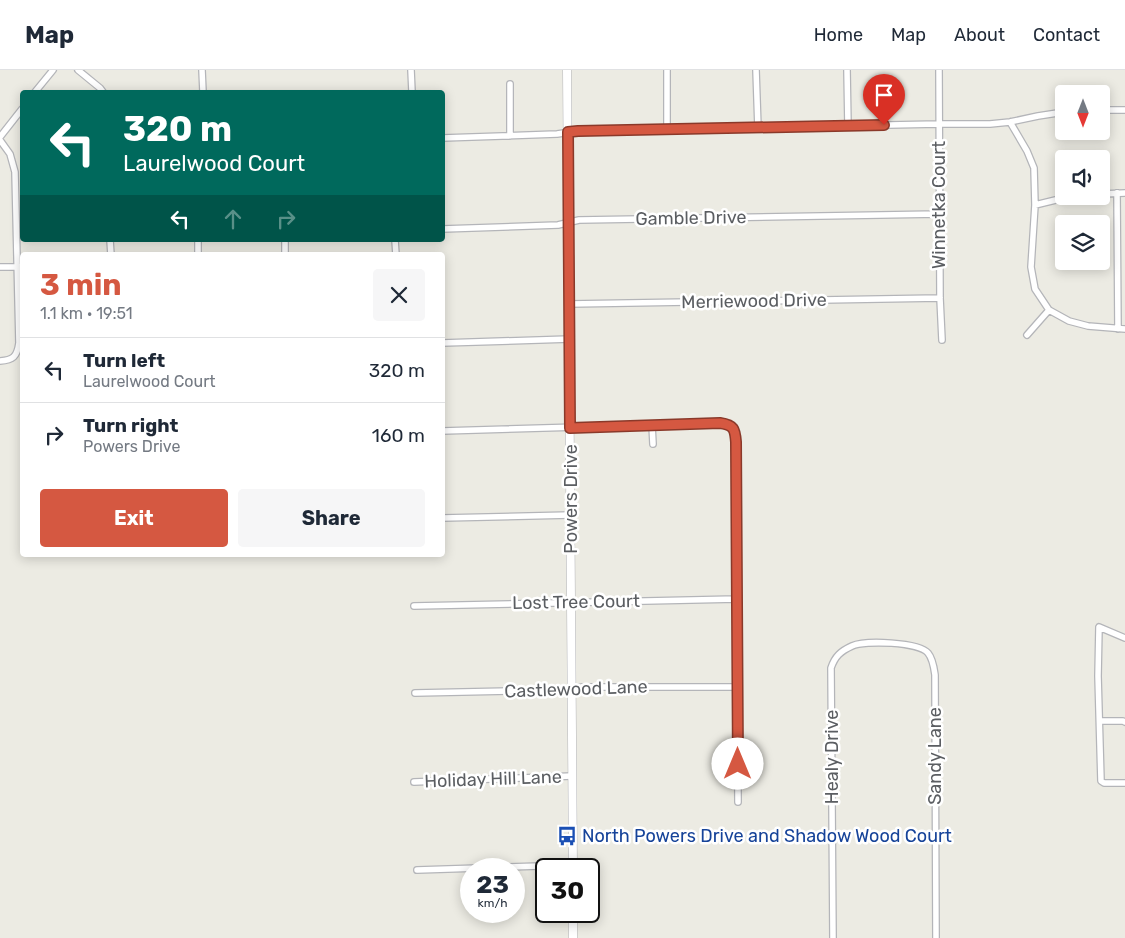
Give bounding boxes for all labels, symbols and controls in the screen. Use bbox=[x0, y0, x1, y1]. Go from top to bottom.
text: Map bbox=[25, 21, 74, 49]
text: Home bbox=[814, 24, 863, 46]
text: Map bbox=[891, 24, 926, 46]
text: About bbox=[954, 24, 1005, 46]
text: Contact bbox=[1033, 24, 1100, 46]
pin bbox=[863, 74, 905, 125]
icon: arrive bbox=[870, 81, 898, 109]
north arrow bbox=[1055, 85, 1110, 140]
map controls bbox=[1055, 85, 1110, 270]
text: 320 m bbox=[123, 108, 232, 150]
icon: left bbox=[40, 110, 105, 175]
street label: Winnetka Court bbox=[928, 141, 950, 269]
text: Laurelwood Court bbox=[123, 150, 305, 177]
button: sound bbox=[1055, 150, 1110, 205]
icon: left bbox=[166, 205, 194, 233]
icon: ahead bbox=[219, 205, 247, 233]
icon: right bbox=[272, 205, 300, 233]
street label: Gamble Drive bbox=[635, 206, 747, 230]
button: layers bbox=[1055, 215, 1110, 270]
text: 3 min bbox=[40, 267, 122, 303]
button: close bbox=[373, 269, 425, 321]
street label: Merriewood Drive bbox=[681, 289, 827, 313]
text: 1.1 km · 19:51 bbox=[40, 304, 133, 323]
text: Turn left bbox=[83, 349, 165, 372]
icon: left bbox=[40, 356, 68, 384]
text: 320 m bbox=[369, 359, 425, 382]
text: Laurelwood Court bbox=[83, 372, 215, 391]
text: Turn right bbox=[83, 414, 178, 437]
icon: right bbox=[40, 421, 68, 449]
text: 160 m bbox=[372, 424, 425, 447]
text: Powers Drive bbox=[83, 437, 180, 456]
street label: Powers Drive bbox=[560, 444, 582, 554]
button: Exit bbox=[40, 489, 228, 547]
button: Share bbox=[238, 489, 425, 547]
street label: Lost Tree Court bbox=[512, 590, 640, 614]
street label: Castlewood Lane bbox=[504, 676, 648, 702]
street label: Sandy Lane bbox=[924, 707, 946, 805]
street label: Healy Drive bbox=[821, 710, 843, 804]
position arrow bbox=[711, 737, 763, 789]
street label: Holiday Hill Lane bbox=[424, 766, 562, 792]
bus stop icon: North Powers Drive and Shadow Wood Court bbox=[556, 825, 578, 847]
place label: North Powers Drive and Shadow Wood Court bbox=[582, 825, 952, 847]
speed limit sign: 30 bbox=[535, 858, 600, 923]
text: 23 bbox=[476, 870, 509, 899]
text: km/h bbox=[478, 896, 507, 910]

